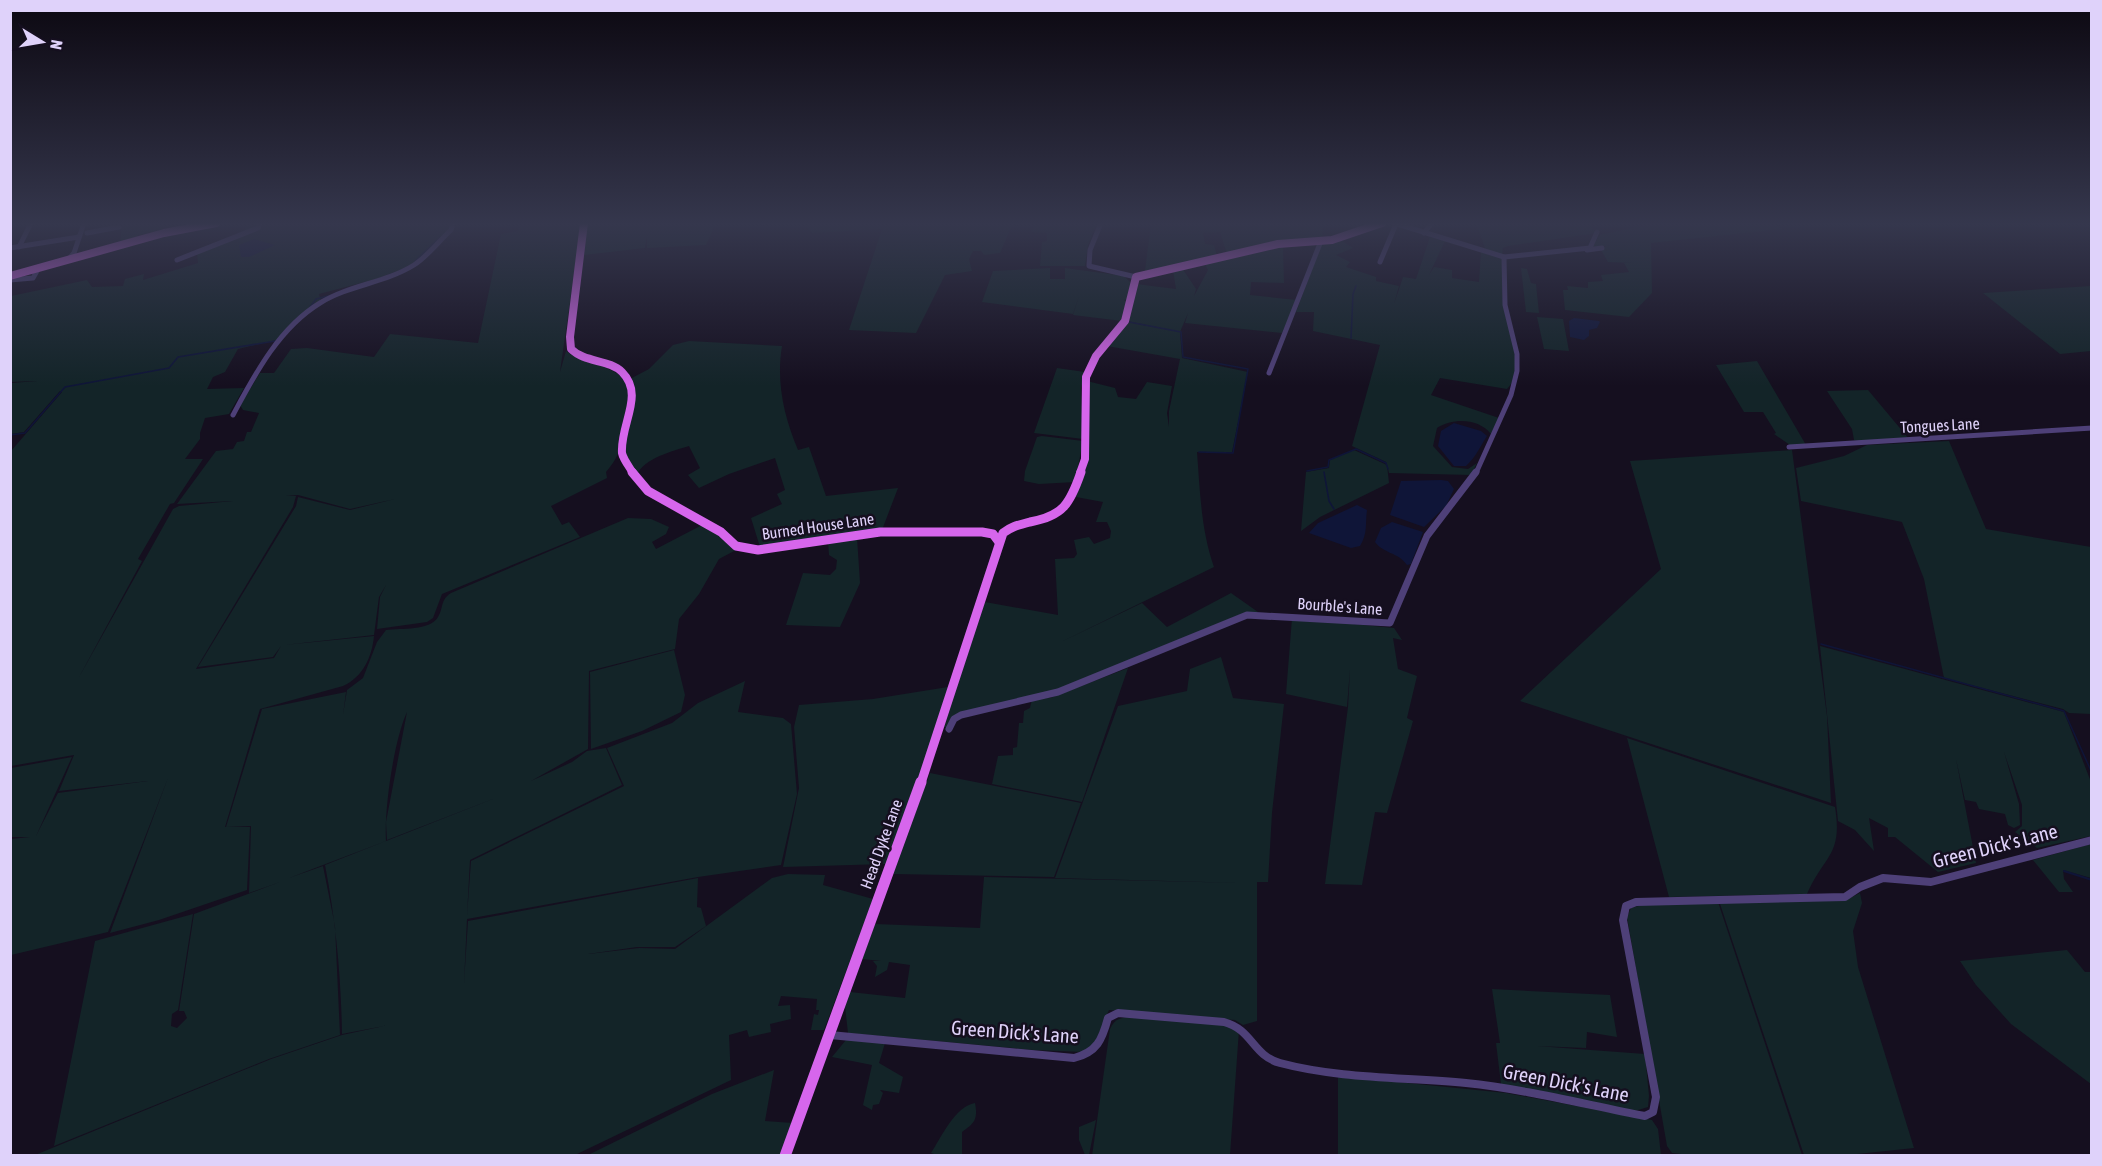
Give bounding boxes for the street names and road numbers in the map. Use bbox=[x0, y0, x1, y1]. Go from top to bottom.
street label: Tongues Lane bbox=[1900, 414, 1980, 437]
street label: Burned House Lane bbox=[761, 509, 875, 543]
street label: Bourble's Lane bbox=[1297, 594, 1383, 618]
street label: Head Dyke Lane bbox=[856, 797, 907, 892]
street label: Green Dick's Lane bbox=[1930, 819, 2060, 872]
street label: Green Dick's Lane bbox=[950, 1016, 1080, 1047]
street label: Green Dick's Lane bbox=[1501, 1059, 1631, 1106]

